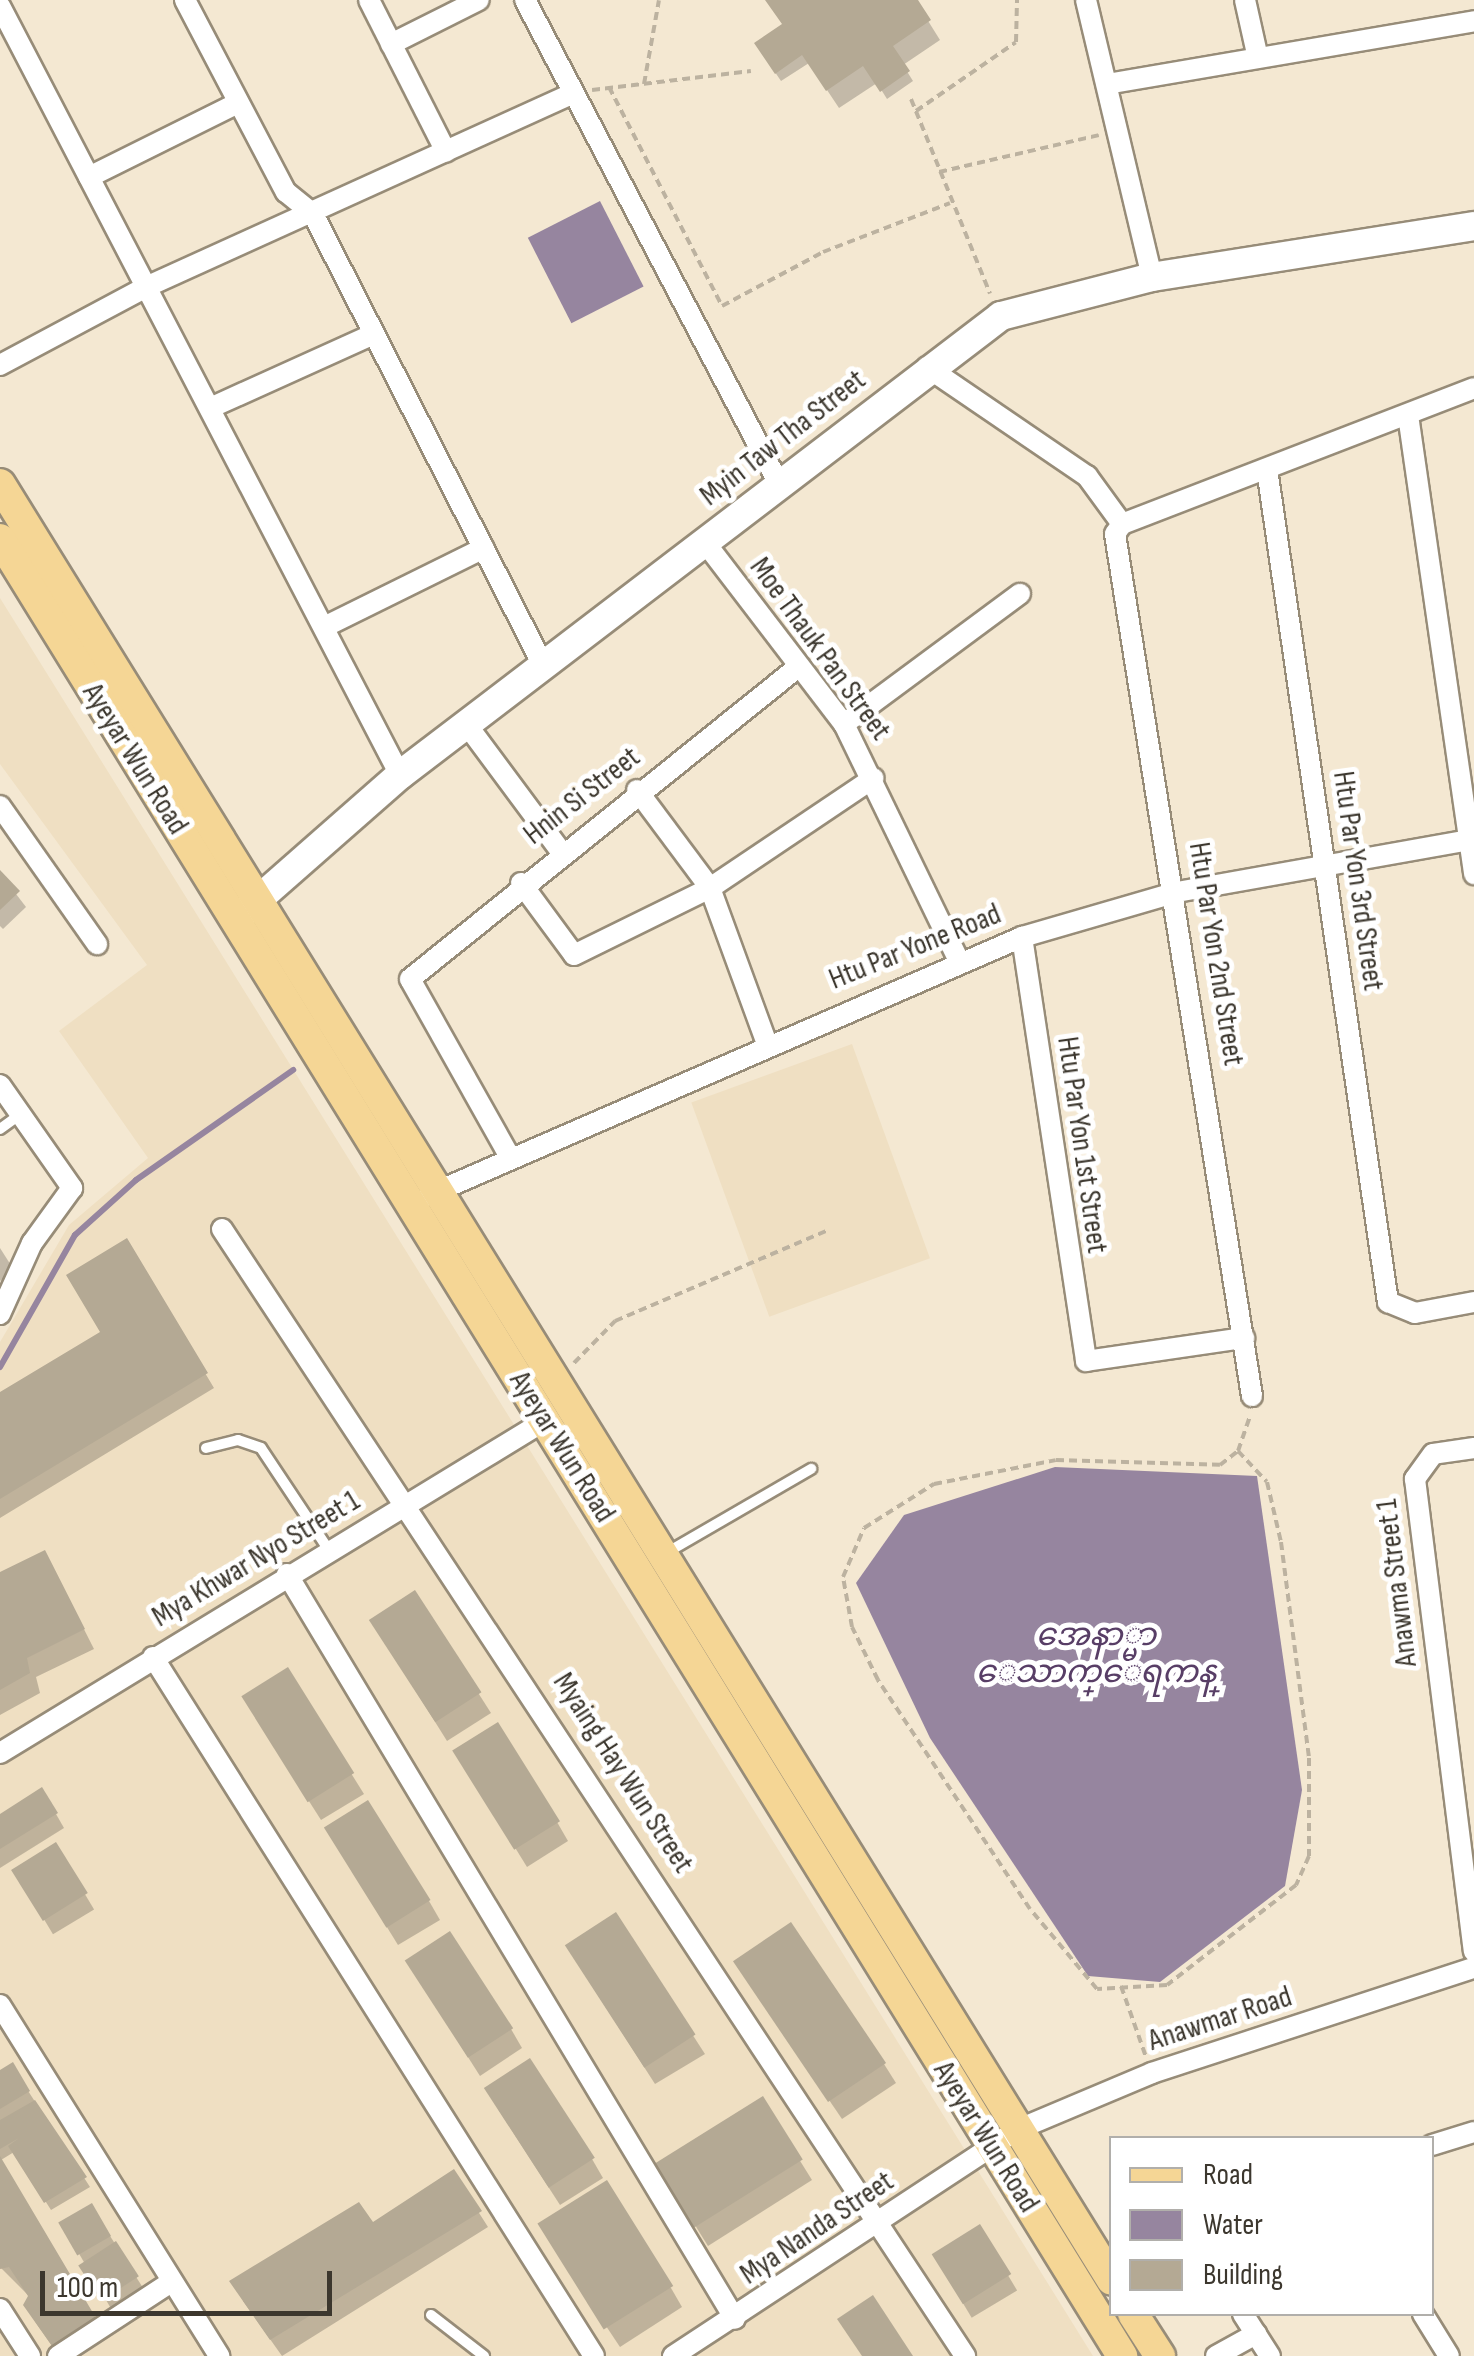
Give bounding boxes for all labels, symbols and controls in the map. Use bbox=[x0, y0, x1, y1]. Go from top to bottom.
street label: Myin Taw Tha Street bbox=[693, 362, 873, 514]
street label: Moe Thauk Pan Street bbox=[742, 551, 898, 747]
street label: Ayeyar Wun Road bbox=[74, 677, 196, 841]
street label: Hnin Si Street bbox=[517, 739, 647, 853]
street label: Htu Par Yon 3rd Street bbox=[1325, 769, 1391, 993]
street label: Htu Par Yon 2nd Street bbox=[1181, 840, 1251, 1068]
street label: Htu Par Yone Road bbox=[824, 896, 1006, 998]
street label: Htu Par Yon 1st Street bbox=[1049, 1034, 1115, 1256]
street label: Ayeyar Wun Road bbox=[501, 1365, 623, 1529]
street label: Mya Khwar Nyo Street 1 bbox=[146, 1483, 366, 1635]
street label: Anawma Street 1 bbox=[1369, 1497, 1425, 1669]
water label: အေနာ္မာ ေသာက္ေရကန္ bbox=[976, 1618, 1216, 1693]
street label: Myaing Hay Wun Street bbox=[545, 1666, 701, 1880]
street label: Anawmar Road bbox=[1144, 1979, 1296, 2059]
street label: Ayeyar Wun Road bbox=[925, 2055, 1047, 2219]
legend bbox=[1109, 2136, 1434, 2316]
text: Road bbox=[1203, 2157, 1253, 2193]
street label: Mya Nanda Street bbox=[734, 2164, 900, 2292]
text: Water bbox=[1203, 2207, 1263, 2243]
scale bar bbox=[45, 2251, 338, 2313]
text: Building bbox=[1203, 2257, 1283, 2293]
text: 100 m bbox=[57, 2270, 118, 2306]

